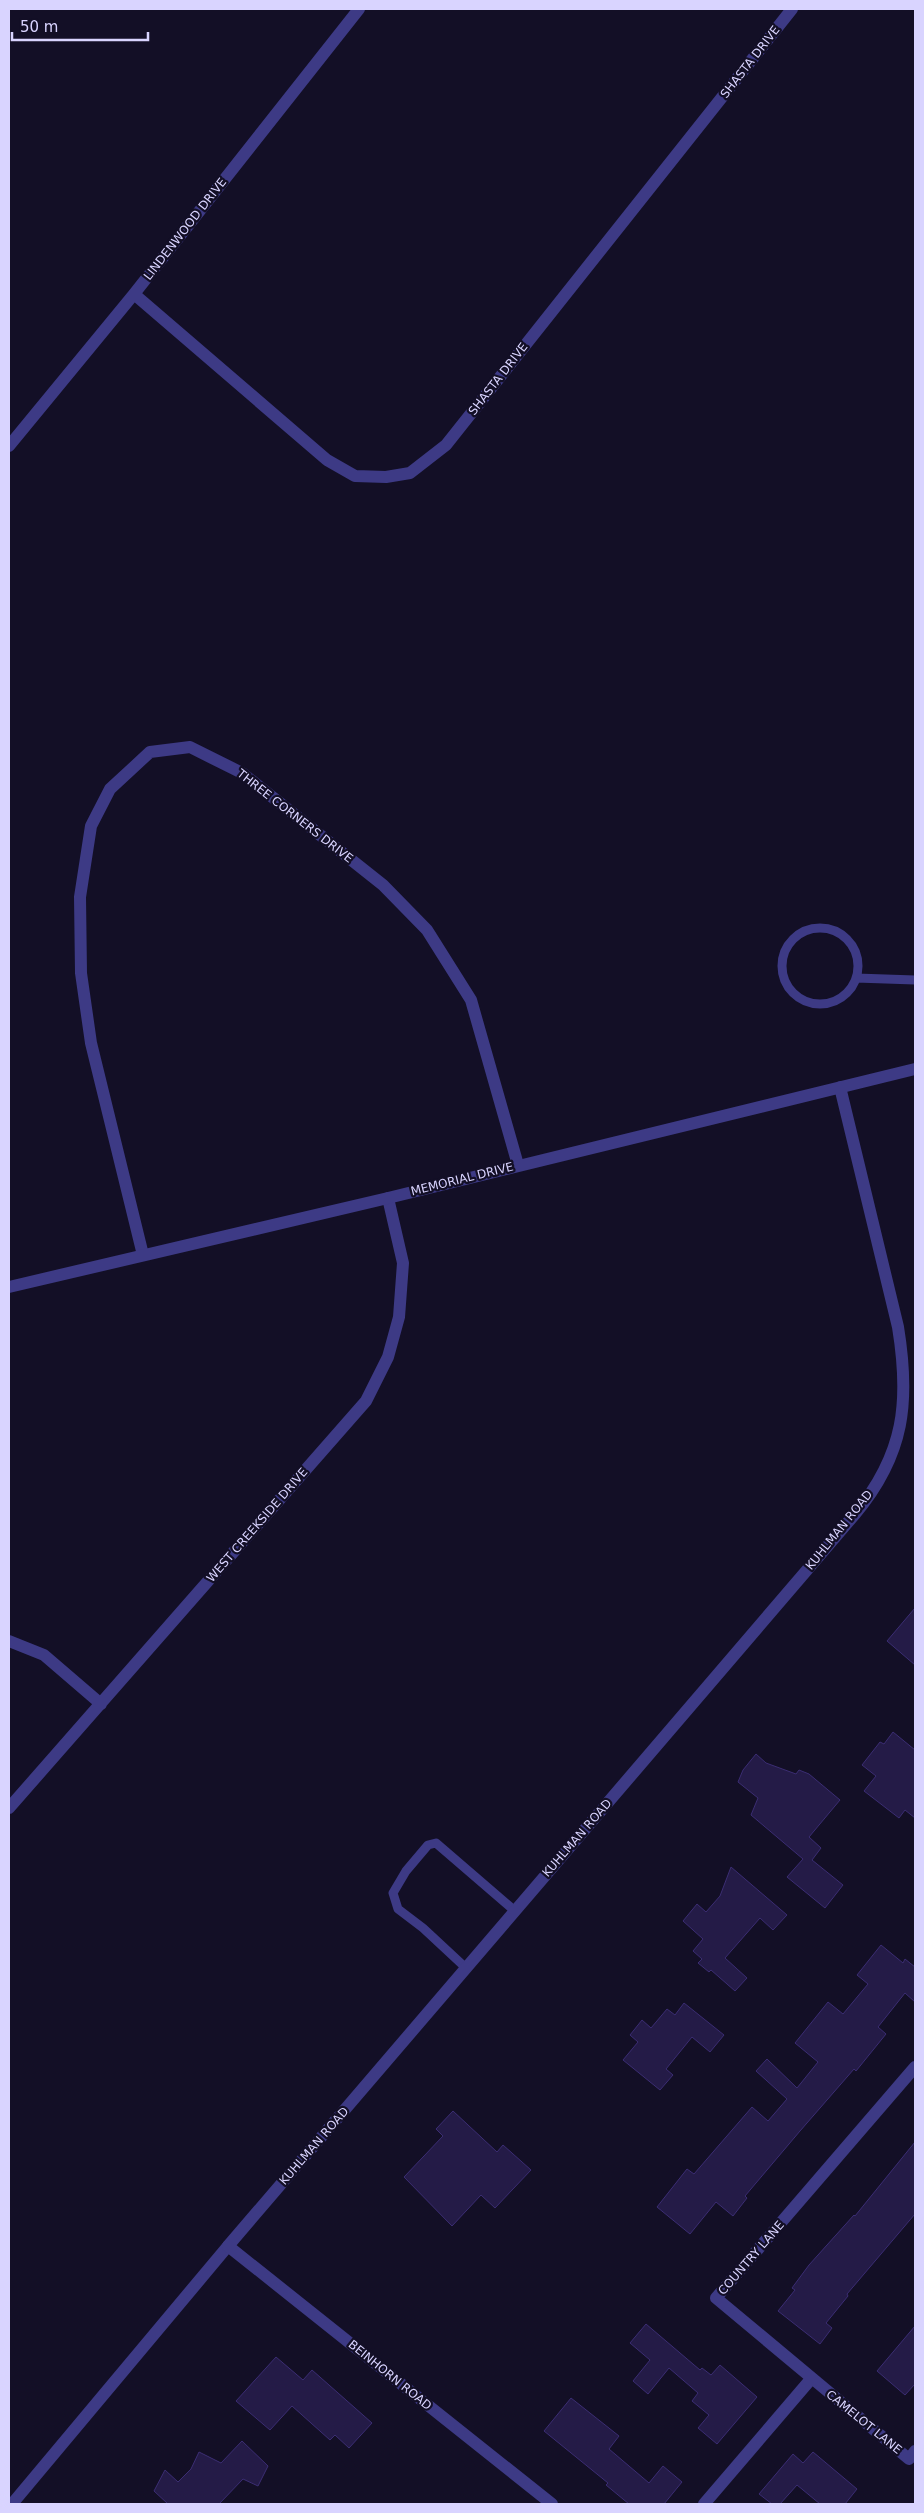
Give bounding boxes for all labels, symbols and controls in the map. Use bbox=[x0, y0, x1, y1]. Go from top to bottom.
scale bar bbox=[12, 10, 149, 42]
text: 50 m bbox=[20, 18, 58, 36]
street label: SHASTA DRIVE bbox=[717, 23, 783, 101]
street label: LINDENWOOD DRIVE bbox=[141, 175, 229, 283]
street label: SHASTA DRIVE bbox=[465, 340, 531, 418]
street label: THREE CORNERS DRIVE bbox=[234, 766, 356, 866]
street label: MEMORIAL DRIVE bbox=[409, 1159, 515, 1199]
street label: WEST CREEKSIDE DRIVE bbox=[204, 1465, 310, 1585]
street label: KUHLMAN ROAD bbox=[803, 1487, 875, 1573]
street label: KUHLMAN ROAD bbox=[539, 1796, 615, 1880]
street label: KUHLMAN ROAD bbox=[276, 2104, 352, 2188]
street label: COUNTRY LANE bbox=[715, 2218, 787, 2298]
street label: BEINHORN ROAD bbox=[346, 2337, 434, 2413]
street label: CAMELOT LANE bbox=[823, 2387, 905, 2457]

